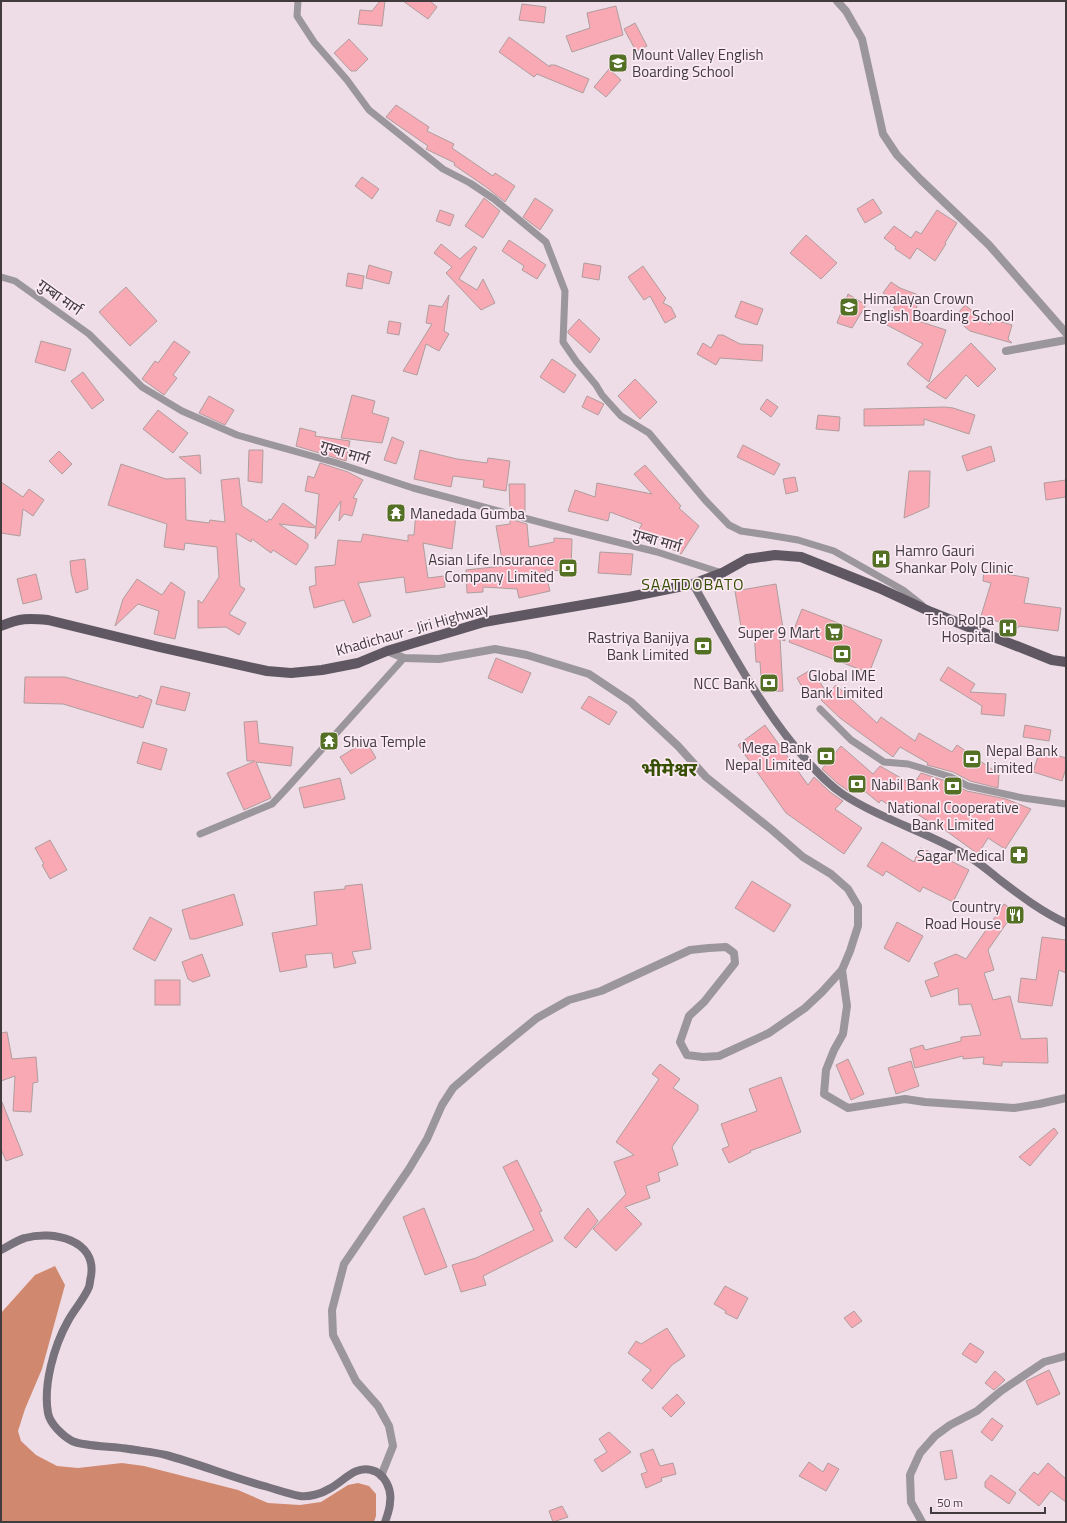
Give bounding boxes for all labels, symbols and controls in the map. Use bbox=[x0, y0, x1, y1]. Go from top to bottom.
place label: Mount Valley English Boarding School bbox=[632, 43, 764, 83]
school or university icon: Mount Valley English Boarding School bbox=[607, 52, 629, 74]
street label: गुम्बा मार्ग bbox=[33, 273, 88, 321]
place label: Himalayan Crown English Boarding School bbox=[863, 287, 1014, 327]
school or university icon: Himalayan Crown English Boarding School bbox=[838, 296, 860, 318]
street label: गुम्बा मार्ग bbox=[318, 434, 373, 471]
temple icon: Manedada Gumba bbox=[385, 502, 407, 524]
place label: Manedada Gumba bbox=[410, 502, 526, 525]
street label: गुम्बा मार्ग bbox=[630, 522, 685, 558]
place label: Hamro Gauri Shankar Poly Clinic bbox=[895, 539, 1013, 579]
place label: Asian Life Insurance Company Limited bbox=[428, 548, 554, 588]
hospital icon: Hamro Gauri Shankar Poly Clinic bbox=[870, 548, 892, 570]
bank icon: Asian Life Insurance Company Limited bbox=[557, 557, 579, 579]
district label: SAATDOBATO bbox=[641, 572, 745, 596]
street label: Khadichaur - Jiri Highway bbox=[333, 596, 491, 662]
place label: Tsho Rolpa Hospital bbox=[925, 608, 994, 648]
hospital icon: Tsho Rolpa Hospital bbox=[997, 617, 1019, 639]
place label: Super 9 Mart bbox=[738, 621, 821, 644]
supermarket icon: Super 9 Mart bbox=[823, 621, 845, 643]
place label: Rastriya Banijya Bank Limited bbox=[588, 626, 689, 666]
bank icon: Rastriya Banijya Bank Limited bbox=[692, 635, 714, 657]
bank icon: Global IME Bank Limited bbox=[831, 643, 853, 665]
place label: Global IME Bank Limited bbox=[801, 664, 883, 704]
place label: NCC Bank bbox=[693, 672, 755, 695]
bank icon: NCC Bank bbox=[758, 672, 780, 694]
temple icon: Shiva Temple bbox=[318, 730, 340, 752]
place label: Shiva Temple bbox=[343, 730, 426, 753]
place label: Mega Bank Nepal Limited bbox=[725, 736, 812, 776]
place label: Nepal Bank Limited bbox=[986, 739, 1058, 779]
bank icon: Mega Bank Nepal Limited bbox=[815, 745, 837, 767]
bank icon: Nepal Bank Limited bbox=[961, 748, 983, 770]
district label: भीमेश्वर bbox=[641, 754, 698, 783]
bank icon: Nabil Bank bbox=[846, 773, 868, 795]
place label: Nabil Bank bbox=[871, 773, 939, 796]
bank icon: National Cooperative Bank Limited bbox=[942, 775, 964, 797]
place label: National Cooperative Bank Limited bbox=[887, 796, 1019, 836]
place label: Sagar Medical bbox=[917, 844, 1005, 867]
pharmacy icon: Sagar Medical bbox=[1008, 844, 1030, 866]
place label: Country Road House bbox=[925, 895, 1001, 935]
restaurant icon: Country Road House bbox=[1004, 904, 1026, 926]
scale bar bbox=[931, 1489, 1045, 1515]
text: 50 m bbox=[937, 1493, 963, 1512]

